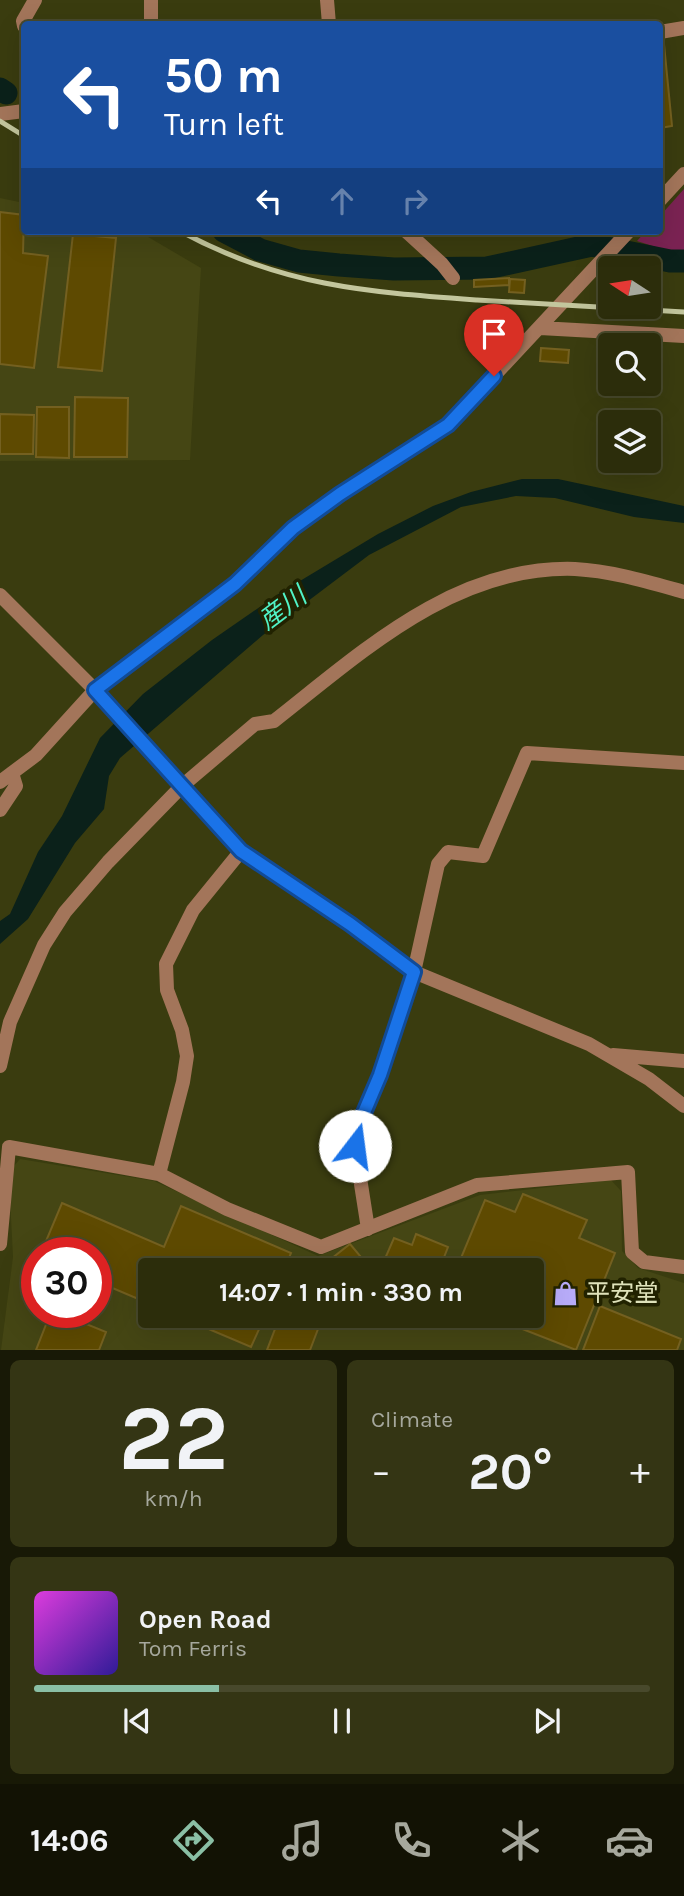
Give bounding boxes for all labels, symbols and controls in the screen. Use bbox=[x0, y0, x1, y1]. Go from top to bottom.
text: 50 m bbox=[164, 47, 282, 104]
icon: left bbox=[49, 49, 140, 140]
text: Turn left bbox=[164, 106, 284, 143]
icon: left bbox=[250, 182, 288, 220]
icon: ahead bbox=[323, 182, 361, 220]
icon: right bbox=[396, 182, 434, 220]
north arrow bbox=[598, 256, 662, 318]
map controls bbox=[598, 256, 661, 473]
pin bbox=[464, 304, 524, 376]
icon: arrive bbox=[475, 315, 513, 353]
button: search bbox=[598, 333, 661, 396]
button: layers bbox=[598, 410, 661, 473]
water label: 産川 bbox=[252, 579, 315, 636]
position arrow bbox=[318, 1109, 392, 1183]
speed limit sign: 30 bbox=[21, 1237, 112, 1328]
text: 14:07 · 1 min · 330 m bbox=[219, 1277, 463, 1308]
shop icon: 平安堂 bbox=[552, 1279, 580, 1307]
place label: 平安堂 bbox=[586, 1279, 658, 1307]
text: 22 bbox=[118, 1386, 229, 1492]
text: Climate bbox=[371, 1406, 453, 1433]
text: 20° bbox=[468, 1441, 553, 1502]
text: − bbox=[371, 1449, 391, 1494]
text: + bbox=[630, 1449, 650, 1494]
text: km/h bbox=[144, 1485, 203, 1512]
text: Open Road bbox=[139, 1604, 272, 1635]
text: Tom Ferris bbox=[139, 1635, 247, 1662]
icon: previous bbox=[118, 1702, 156, 1740]
icon: pause bbox=[323, 1702, 361, 1740]
icon: next bbox=[528, 1702, 566, 1740]
icon: directions bbox=[169, 1816, 218, 1865]
icon: music bbox=[278, 1816, 327, 1865]
icon: phone bbox=[387, 1816, 436, 1865]
icon: climate bbox=[496, 1816, 545, 1865]
icon: car bbox=[605, 1816, 654, 1865]
text: 14:06 bbox=[30, 1822, 109, 1859]

